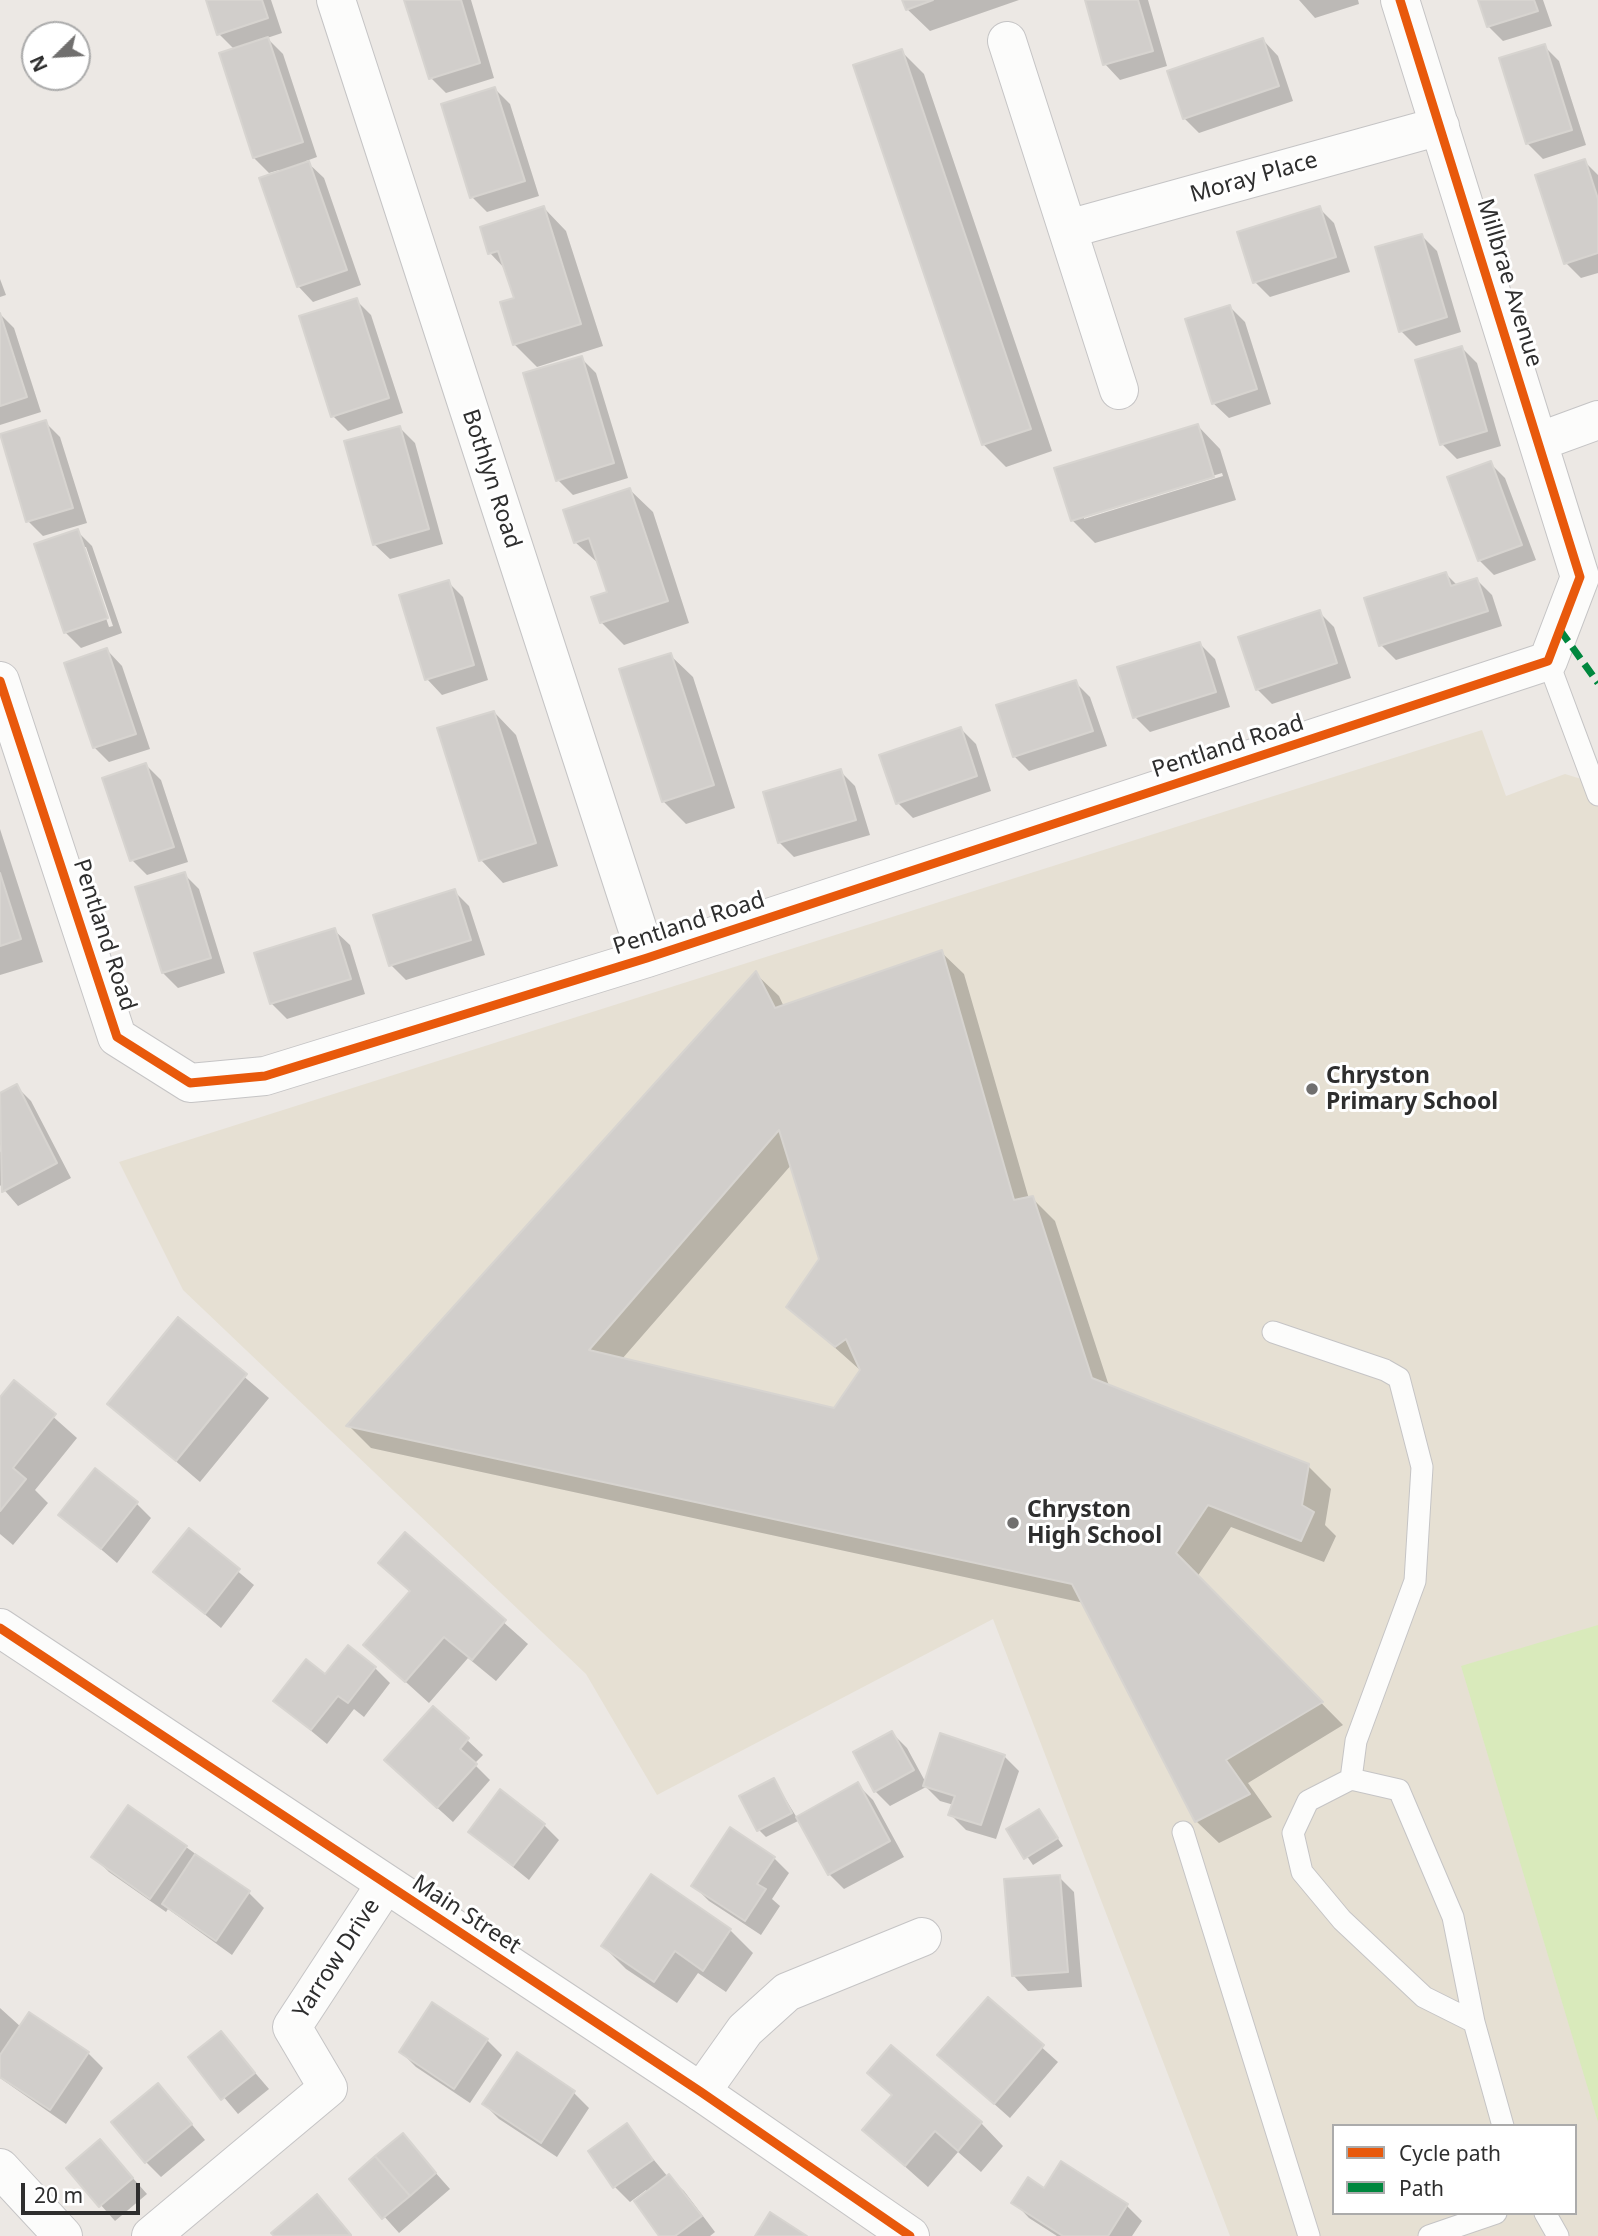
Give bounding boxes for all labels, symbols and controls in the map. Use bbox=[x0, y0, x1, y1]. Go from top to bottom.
north arrow bbox=[21, 21, 91, 91]
text: N bbox=[24, 51, 54, 76]
street label: Moray Place bbox=[1187, 147, 1321, 209]
street label: Millbrae Avenue bbox=[1470, 196, 1548, 370]
street label: Bothlyn Road bbox=[456, 406, 526, 552]
street label: Pentland Road bbox=[1149, 709, 1307, 785]
street label: Pentland Road bbox=[66, 856, 142, 1014]
street label: Pentland Road bbox=[610, 886, 768, 962]
place label: Chryston Primary School bbox=[1326, 1062, 1498, 1116]
marker: Chryston Primary School bbox=[1304, 1081, 1320, 1097]
place label: Chryston High School bbox=[1027, 1496, 1162, 1550]
marker: Chryston High School bbox=[1005, 1515, 1021, 1531]
street label: Main Street bbox=[406, 1870, 526, 1960]
street label: Yarrow Drive bbox=[288, 1894, 386, 2024]
legend bbox=[1332, 2124, 1577, 2215]
text: Cycle path bbox=[1399, 2139, 1501, 2167]
scale bar bbox=[24, 2170, 144, 2214]
text: Path bbox=[1399, 2174, 1444, 2202]
text: 20 m bbox=[34, 2181, 83, 2209]

